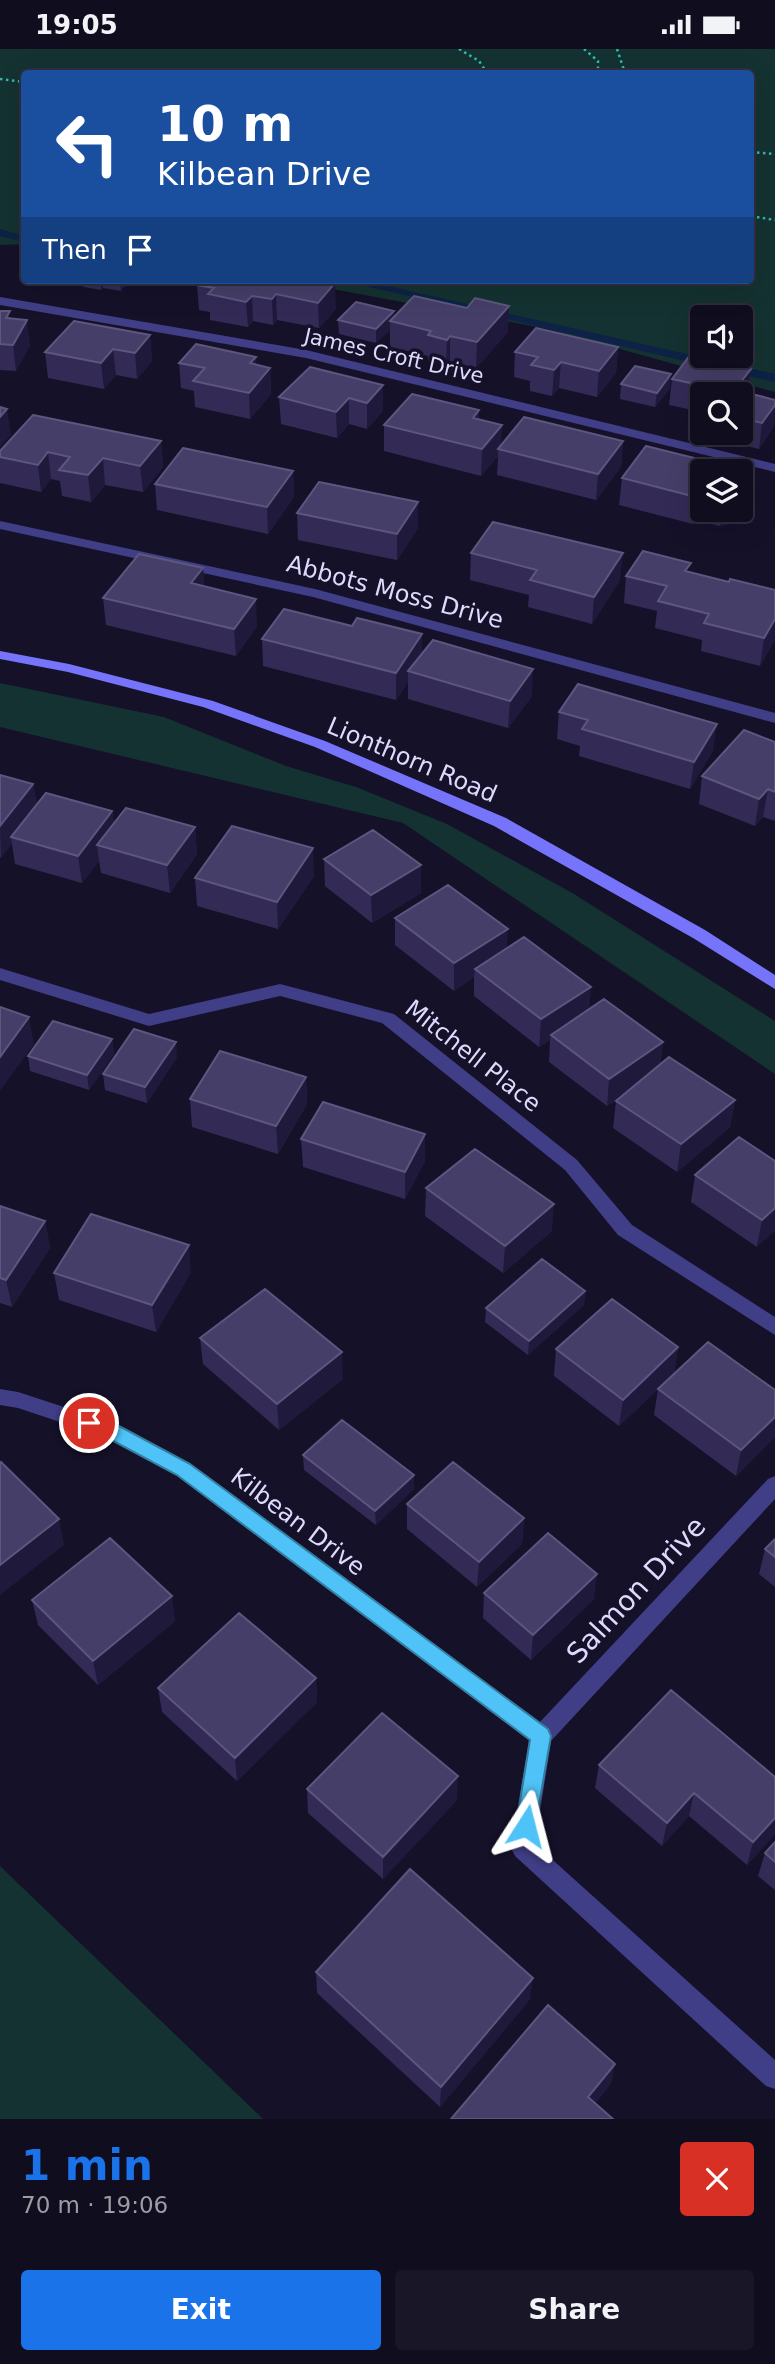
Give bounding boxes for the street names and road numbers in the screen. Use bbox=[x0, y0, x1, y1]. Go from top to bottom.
street label: James Croft Drive bbox=[300, 323, 486, 388]
street label: Abbots Moss Drive bbox=[284, 550, 506, 634]
street label: Lionthorn Road bbox=[323, 712, 501, 808]
street label: Mitchell Place bbox=[399, 994, 547, 1118]
street label: Kilbean Drive bbox=[225, 1462, 371, 1582]
street label: Salmon Drive bbox=[560, 1510, 712, 1670]

